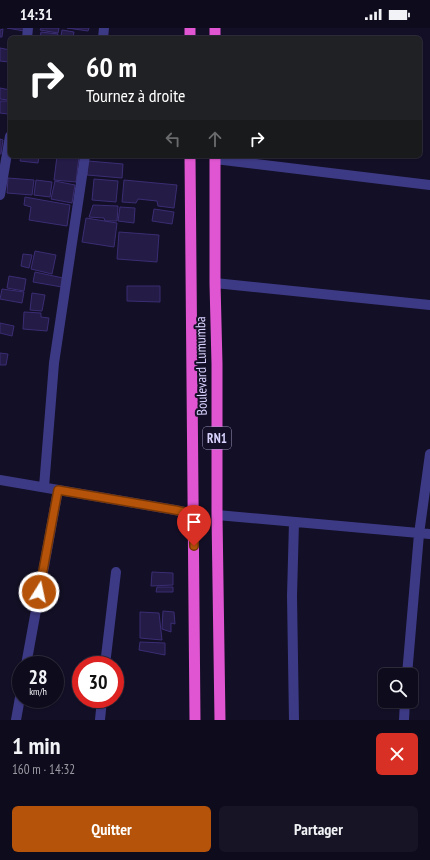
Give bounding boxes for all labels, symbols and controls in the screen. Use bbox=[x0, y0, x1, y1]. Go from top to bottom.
text: 14:31 bbox=[20, 5, 52, 24]
text: 60 m bbox=[86, 48, 137, 85]
icon: right bbox=[20, 52, 72, 104]
text: Tournez à droite bbox=[86, 84, 185, 107]
icon: left bbox=[162, 128, 184, 150]
icon: ahead bbox=[204, 128, 226, 150]
icon: right bbox=[246, 128, 268, 150]
street label: Boulevard Lumumba bbox=[191, 316, 211, 416]
road number: RN1 bbox=[203, 427, 231, 449]
pin bbox=[177, 505, 211, 546]
icon: arrive bbox=[183, 511, 205, 533]
position arrow bbox=[18, 571, 60, 613]
speed limit sign: 30 bbox=[72, 656, 124, 708]
text: 28 bbox=[28, 664, 48, 690]
map controls bbox=[378, 668, 418, 708]
button: search bbox=[378, 668, 418, 708]
text: km/h bbox=[29, 685, 47, 698]
text: 1 min bbox=[12, 730, 60, 761]
button: close bbox=[376, 733, 418, 775]
text: 160 m · 14:32 bbox=[12, 761, 75, 778]
button: Quitter bbox=[12, 806, 211, 852]
button: Partager bbox=[219, 806, 418, 852]

